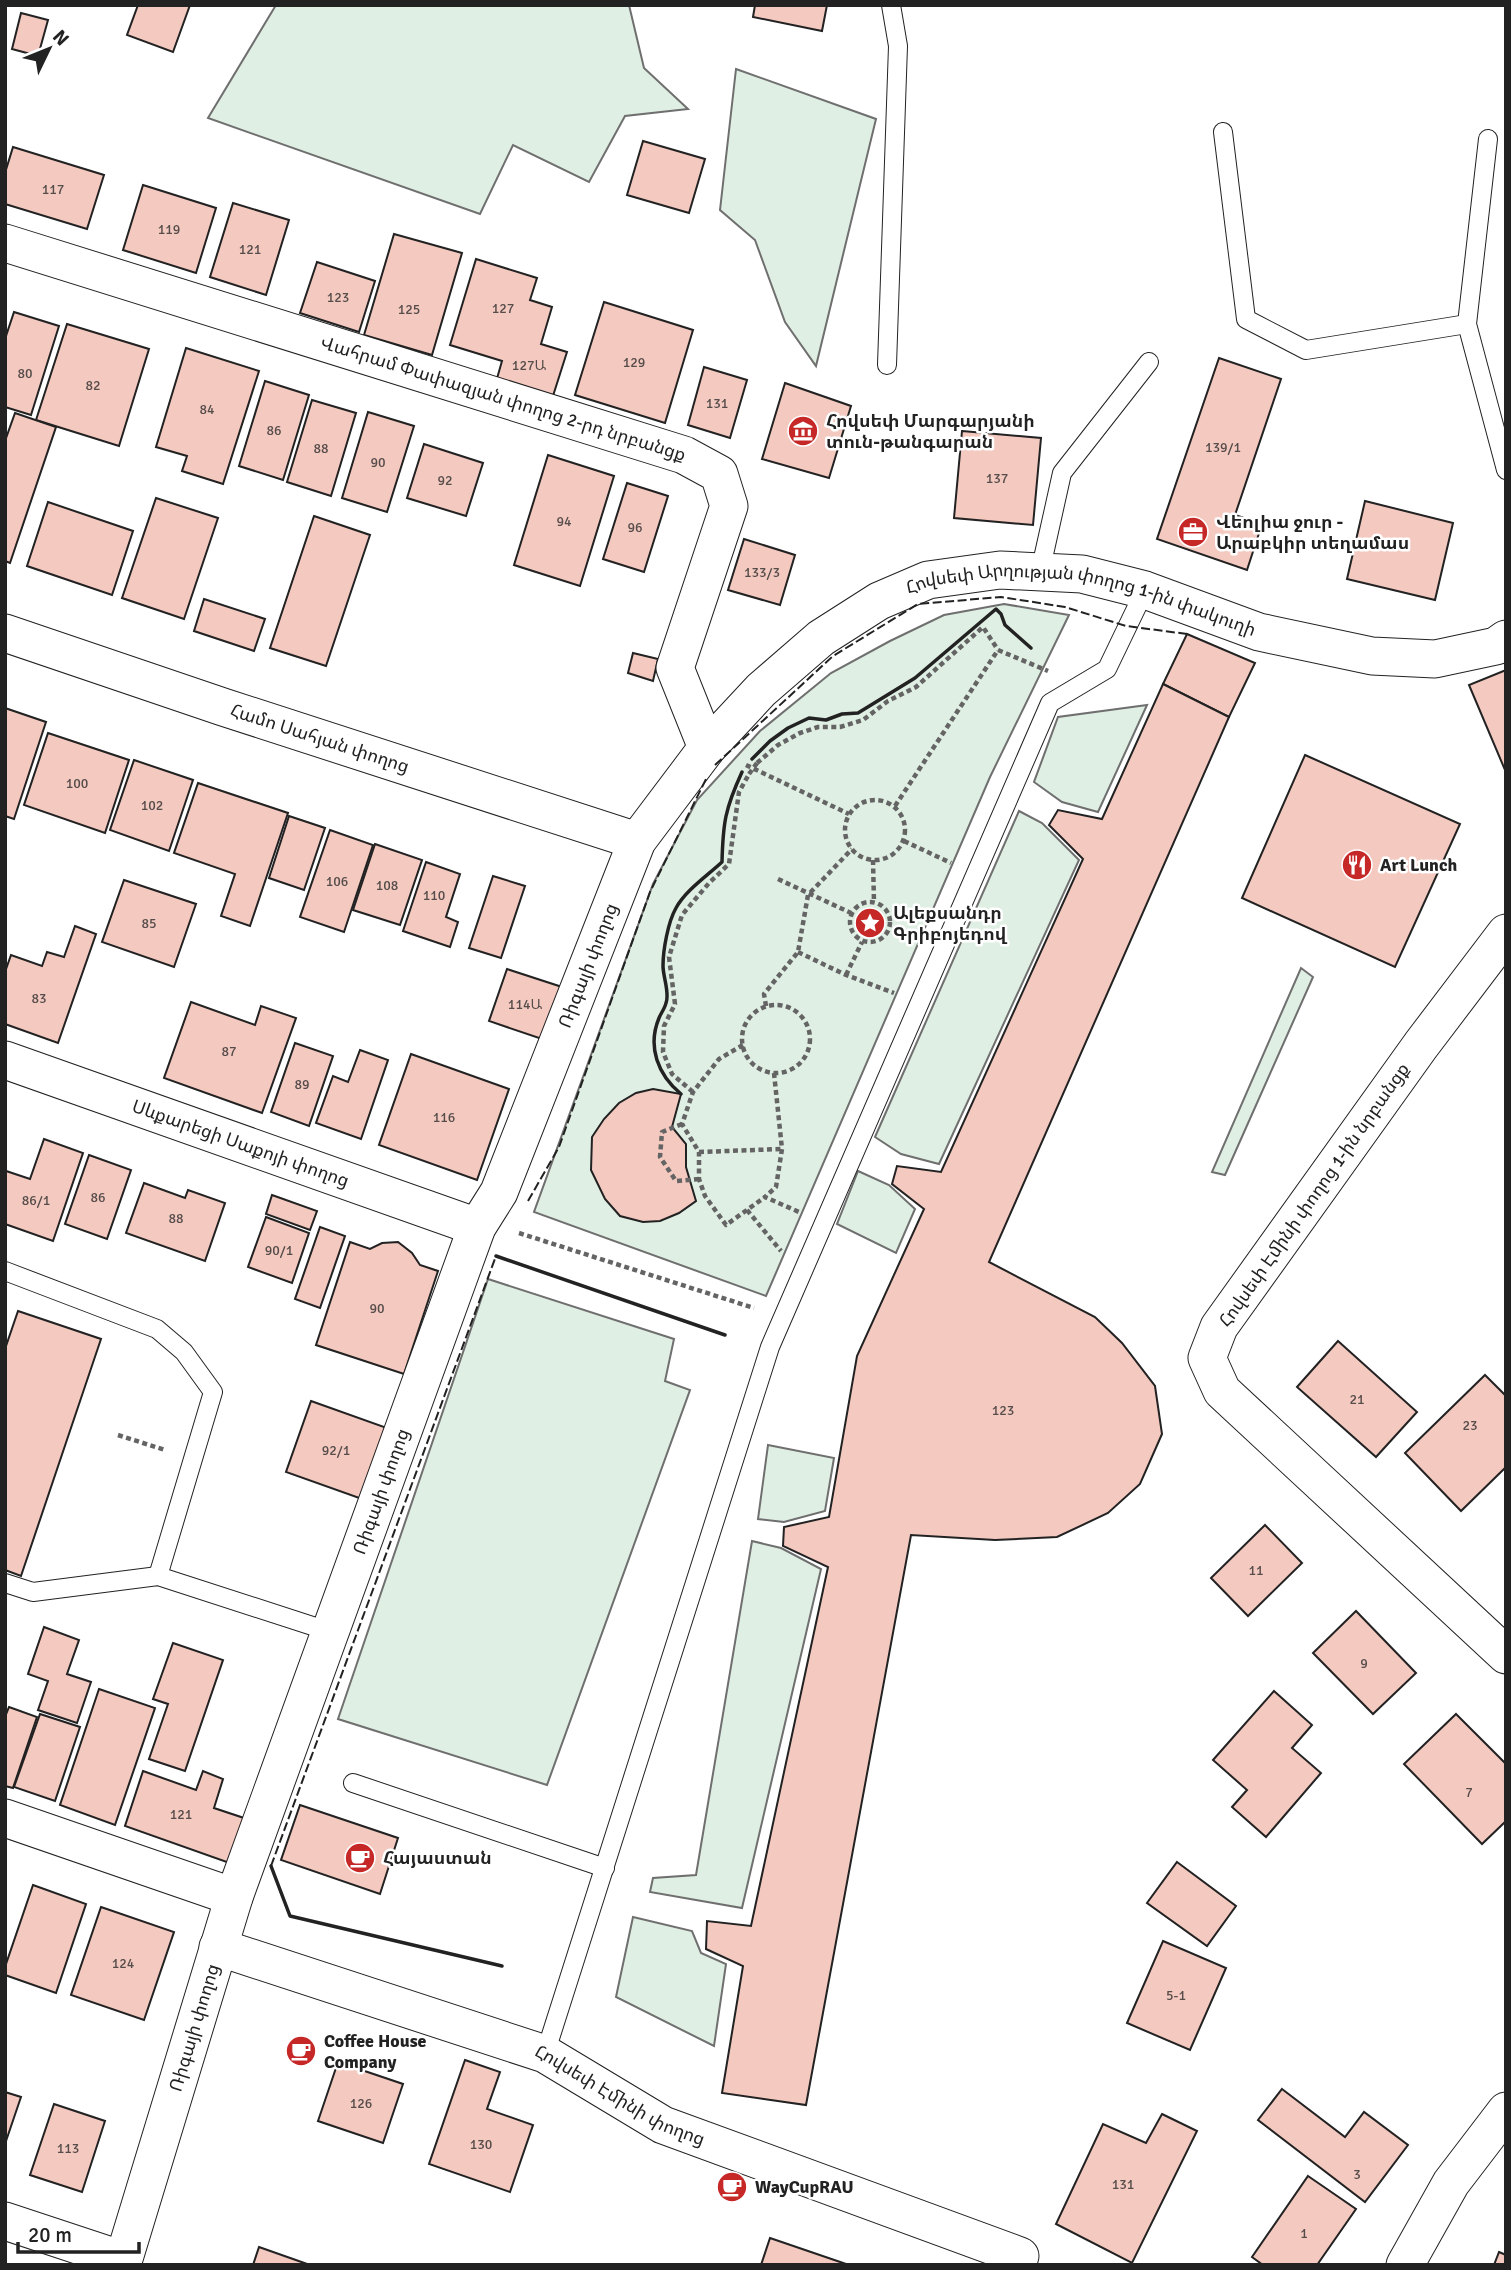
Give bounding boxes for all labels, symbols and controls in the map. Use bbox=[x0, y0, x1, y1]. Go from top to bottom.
north arrow bbox=[14, 14, 84, 84]
text: N bbox=[47, 25, 74, 51]
house number: 117 bbox=[42, 181, 64, 198]
house number: 119 bbox=[158, 221, 180, 238]
house number: 121 bbox=[239, 241, 261, 258]
house number: 123 bbox=[327, 289, 349, 306]
house number: 127 bbox=[492, 300, 514, 317]
house number: 125 bbox=[398, 301, 420, 318]
street label: Վահրամ Փափազյան փողոց 2-րդ նրբանցք bbox=[318, 331, 689, 466]
house number: 129 bbox=[623, 354, 645, 371]
house number: 127Ա bbox=[512, 357, 547, 374]
house number: 80 bbox=[17, 365, 33, 382]
house number: 82 bbox=[85, 377, 101, 394]
house number: 131 bbox=[706, 395, 728, 412]
house number: 84 bbox=[199, 401, 215, 418]
place label: Հովսեփ Մարգարյանի տուն-թանգարան bbox=[826, 410, 1035, 453]
museum icon: Հովսեփ Մարգարյանի տուն-թանգարան bbox=[786, 414, 820, 448]
house number: 86 bbox=[266, 422, 282, 439]
house number: 139/1 bbox=[1205, 439, 1241, 456]
house number: 88 bbox=[313, 440, 329, 457]
house number: 90 bbox=[370, 454, 386, 471]
house number: 137 bbox=[986, 470, 1008, 487]
house number: 92 bbox=[437, 472, 453, 489]
place label: Վեոլիա ջուր - Արաբկիր տեղամաս bbox=[1216, 511, 1409, 554]
house number: 94 bbox=[556, 513, 572, 530]
office icon: Վեոլիա ջուր - Արաբկիր տեղամաս bbox=[1176, 515, 1210, 549]
house number: 96 bbox=[627, 519, 643, 536]
street label: Հովսեփ Արղության փողոց 1-ին փակուղի bbox=[902, 559, 1259, 641]
house number: 133/3 bbox=[744, 564, 780, 581]
street label: Համո Սահյան փողոց bbox=[228, 699, 412, 778]
house number: 100 bbox=[66, 775, 88, 792]
house number: 102 bbox=[141, 797, 163, 814]
restaurant icon: Art Lunch bbox=[1340, 848, 1374, 882]
place label: Art Lunch bbox=[1380, 854, 1457, 876]
house number: 106 bbox=[326, 873, 348, 890]
house number: 108 bbox=[376, 877, 398, 894]
house number: 110 bbox=[423, 887, 445, 904]
street label: Ռիգայի փողոց bbox=[554, 900, 622, 1031]
place label: Ալեքսանդր Գրիբոյեդով bbox=[893, 902, 1008, 945]
place icon: Ալեքսանդր Գրիբոյեդով bbox=[853, 906, 887, 940]
house number: 85 bbox=[141, 915, 157, 932]
house number: 83 bbox=[31, 990, 47, 1007]
house number: 114Ա bbox=[508, 996, 543, 1013]
house number: 87 bbox=[221, 1043, 237, 1060]
street label: Հովսեփ Էմինի փողոց 1-ին նրբանցք bbox=[1214, 1059, 1414, 1331]
house number: 89 bbox=[294, 1076, 310, 1093]
street label: Սևքարեցի Սաքոյի փողոց bbox=[129, 1095, 352, 1192]
house number: 116 bbox=[433, 1109, 455, 1126]
house number: 86 bbox=[90, 1189, 106, 1206]
house number: 86/1 bbox=[22, 1192, 50, 1209]
house number: 88 bbox=[168, 1210, 184, 1227]
house number: 90/1 bbox=[265, 1242, 293, 1259]
house number: 90 bbox=[369, 1300, 385, 1317]
house number: 21 bbox=[1349, 1391, 1365, 1408]
house number: 123 bbox=[992, 1402, 1014, 1419]
house number: 23 bbox=[1462, 1417, 1478, 1434]
street label: Ռիգայի փողոց bbox=[348, 1426, 414, 1557]
house number: 92/1 bbox=[322, 1442, 350, 1459]
house number: 11 bbox=[1248, 1562, 1264, 1579]
house number: 9 bbox=[1360, 1655, 1368, 1672]
house number: 7 bbox=[1465, 1784, 1473, 1801]
house number: 121 bbox=[170, 1806, 192, 1823]
cafe icon: Հայաստան bbox=[343, 1841, 377, 1875]
place label: Հայաստան bbox=[383, 1847, 492, 1869]
house number: 124 bbox=[112, 1955, 135, 1972]
street label: Ռիգայի փողոց bbox=[164, 1961, 224, 2094]
house number: 5-1 bbox=[1166, 1987, 1186, 2004]
place label: Coffee House Company bbox=[324, 2030, 427, 2073]
cafe icon: Coffee House Company bbox=[284, 2034, 318, 2068]
street label: Հովսեփ Էմինի փողոց bbox=[532, 2041, 708, 2150]
house number: 126 bbox=[350, 2095, 372, 2112]
house number: 130 bbox=[470, 2136, 492, 2153]
house number: 113 bbox=[57, 2140, 79, 2157]
house number: 3 bbox=[1353, 2166, 1361, 2183]
cafe icon: WayCupRAU bbox=[715, 2170, 749, 2204]
place label: WayCupRAU bbox=[755, 2176, 854, 2198]
house number: 131 bbox=[1112, 2176, 1134, 2193]
scale bar bbox=[18, 2210, 138, 2254]
text: 20 m bbox=[28, 2222, 72, 2248]
house number: 1 bbox=[1300, 2225, 1308, 2242]

